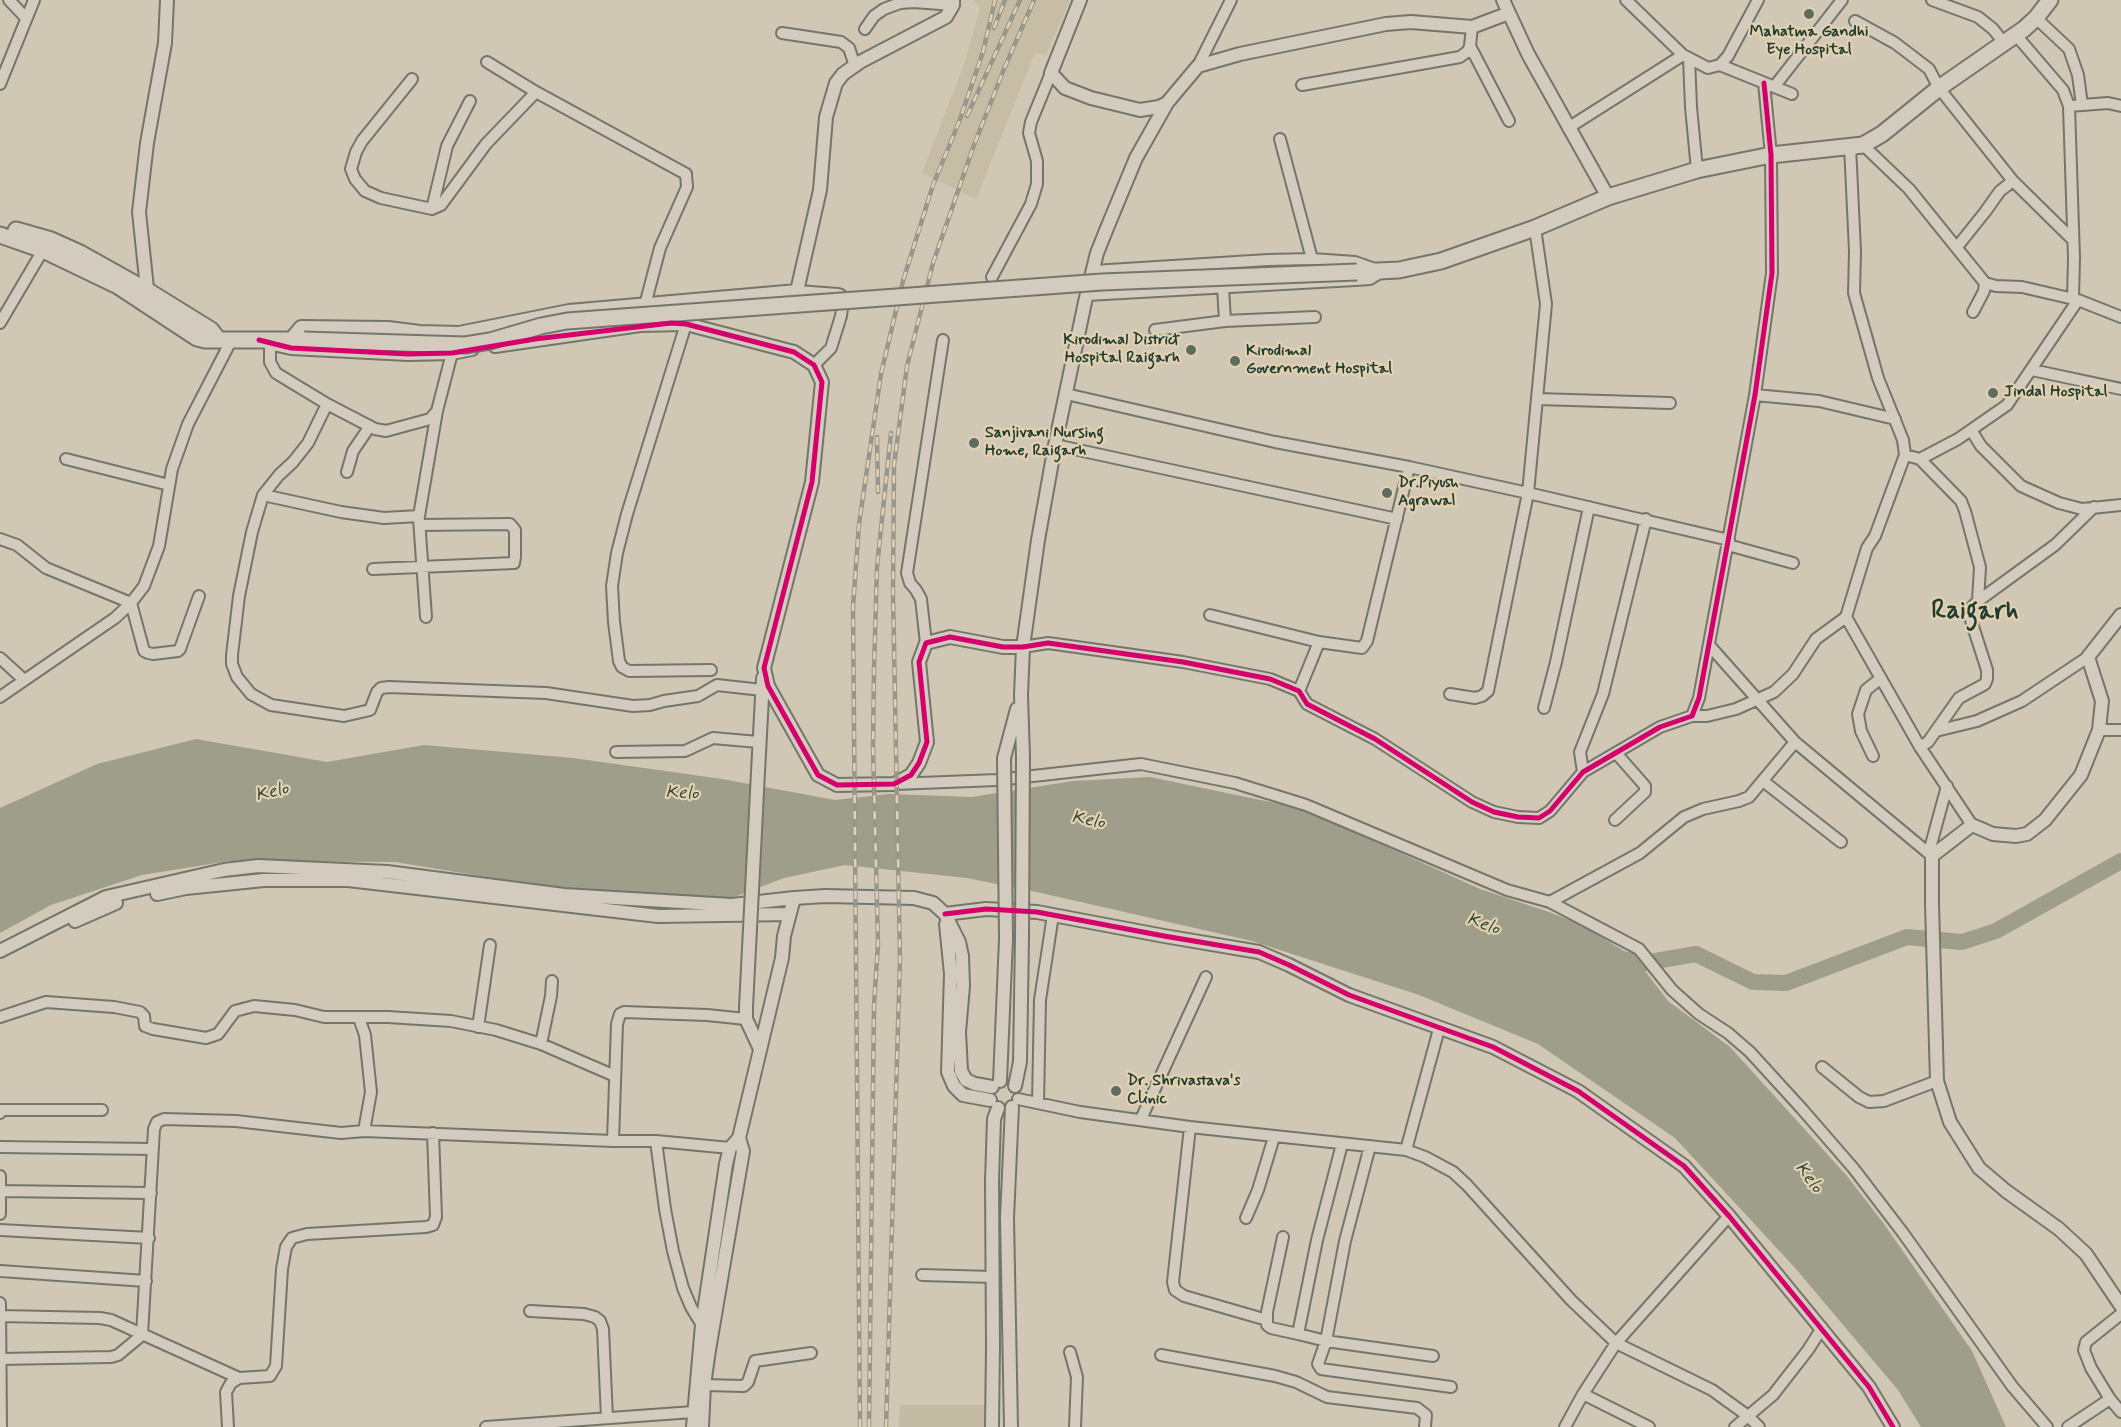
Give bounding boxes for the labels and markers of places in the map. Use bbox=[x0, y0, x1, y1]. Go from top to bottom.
marker: Mahatma Gandhi Eye Hospital bbox=[1802, 7, 1816, 21]
place label: Mahatma Gandhi Eye Hospital bbox=[1749, 23, 1869, 61]
place label: Kirodimal District Hospital Raigarh bbox=[1063, 331, 1180, 369]
place label: Kirodimal Government Hospital bbox=[1246, 342, 1392, 380]
marker: Kirodimal District Hospital Raigarh bbox=[1184, 343, 1198, 357]
marker: Kirodimal Government Hospital bbox=[1228, 354, 1242, 368]
place label: Jindal Hospital bbox=[2004, 383, 2107, 403]
marker: Jindal Hospital bbox=[1986, 386, 2000, 400]
place label: Sanjivani Nursing Home, Raigarh bbox=[985, 424, 1104, 462]
marker: Sanjivani Nursing Home, Raigarh bbox=[967, 436, 981, 450]
place label: Dr.Piyush Agrawal bbox=[1398, 474, 1459, 512]
marker: Dr.Piyush Agrawal bbox=[1380, 486, 1394, 500]
place label: Dr. Shrivastava's Clinic bbox=[1127, 1072, 1241, 1110]
marker: Dr. Shrivastava's Clinic bbox=[1109, 1084, 1123, 1098]

